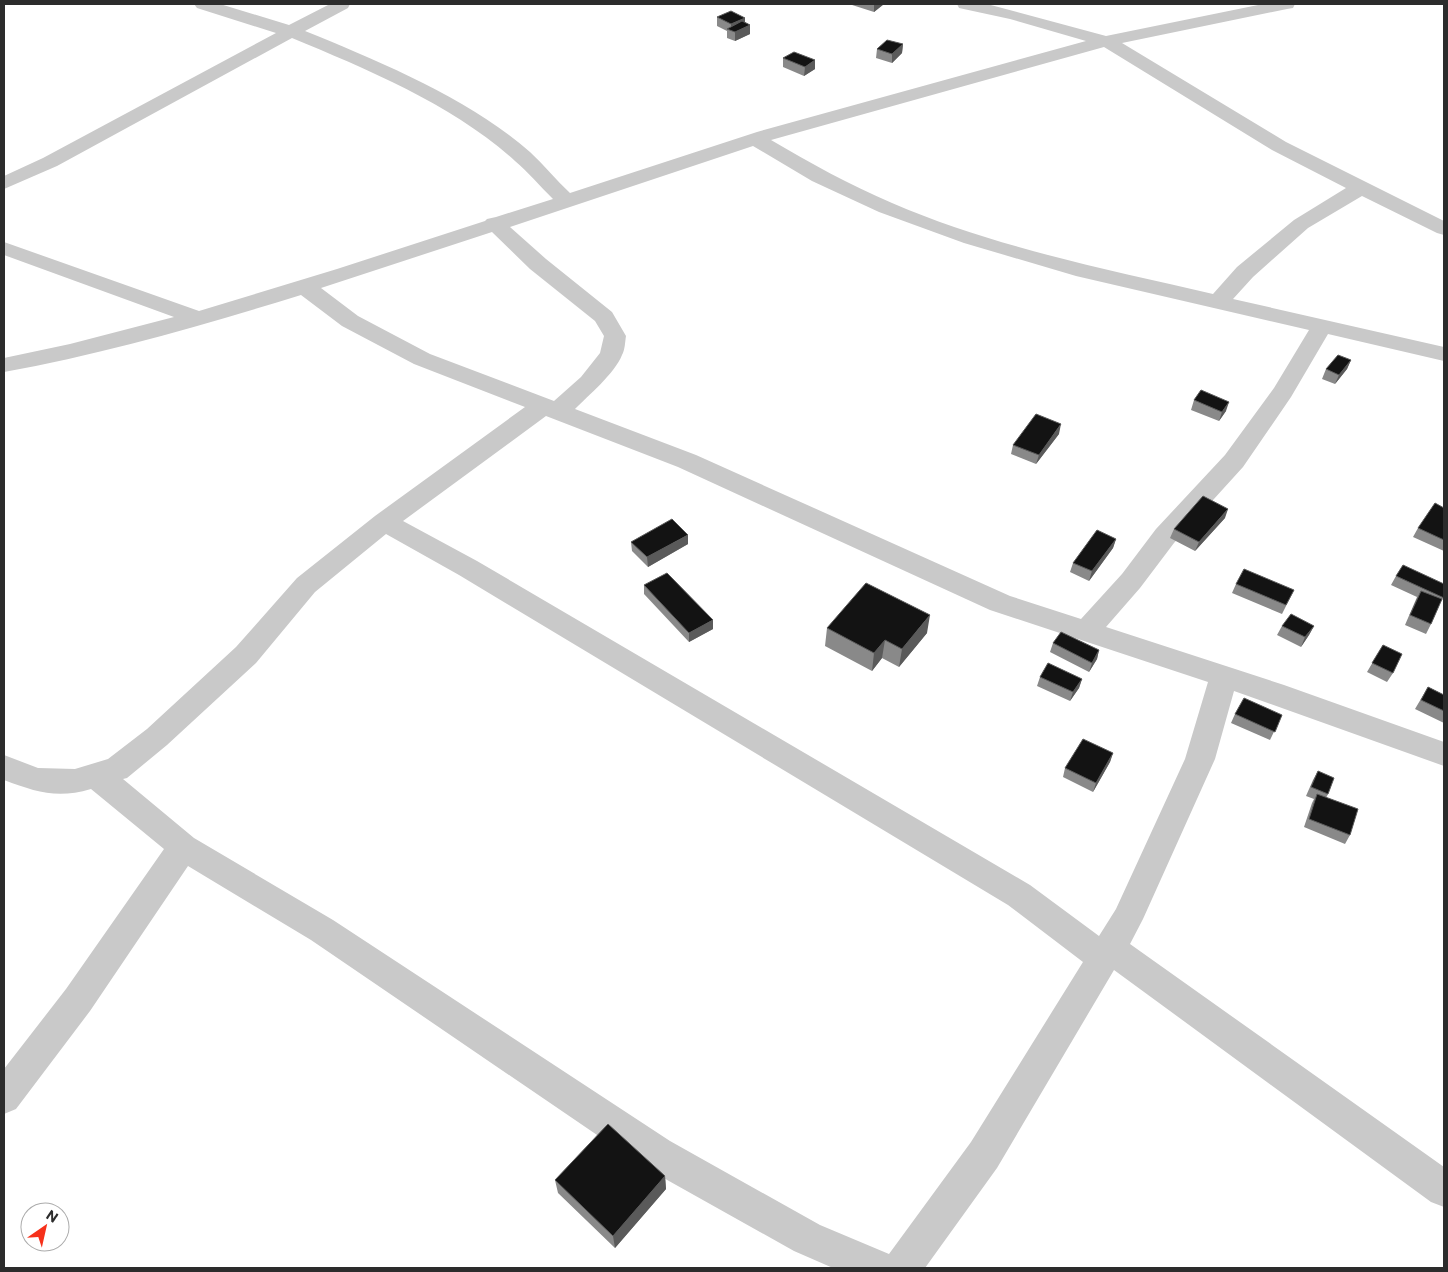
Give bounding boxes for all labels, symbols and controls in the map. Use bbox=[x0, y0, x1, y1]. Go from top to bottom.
north arrow bbox=[20, 1202, 70, 1252]
text: N bbox=[43, 1206, 62, 1226]

